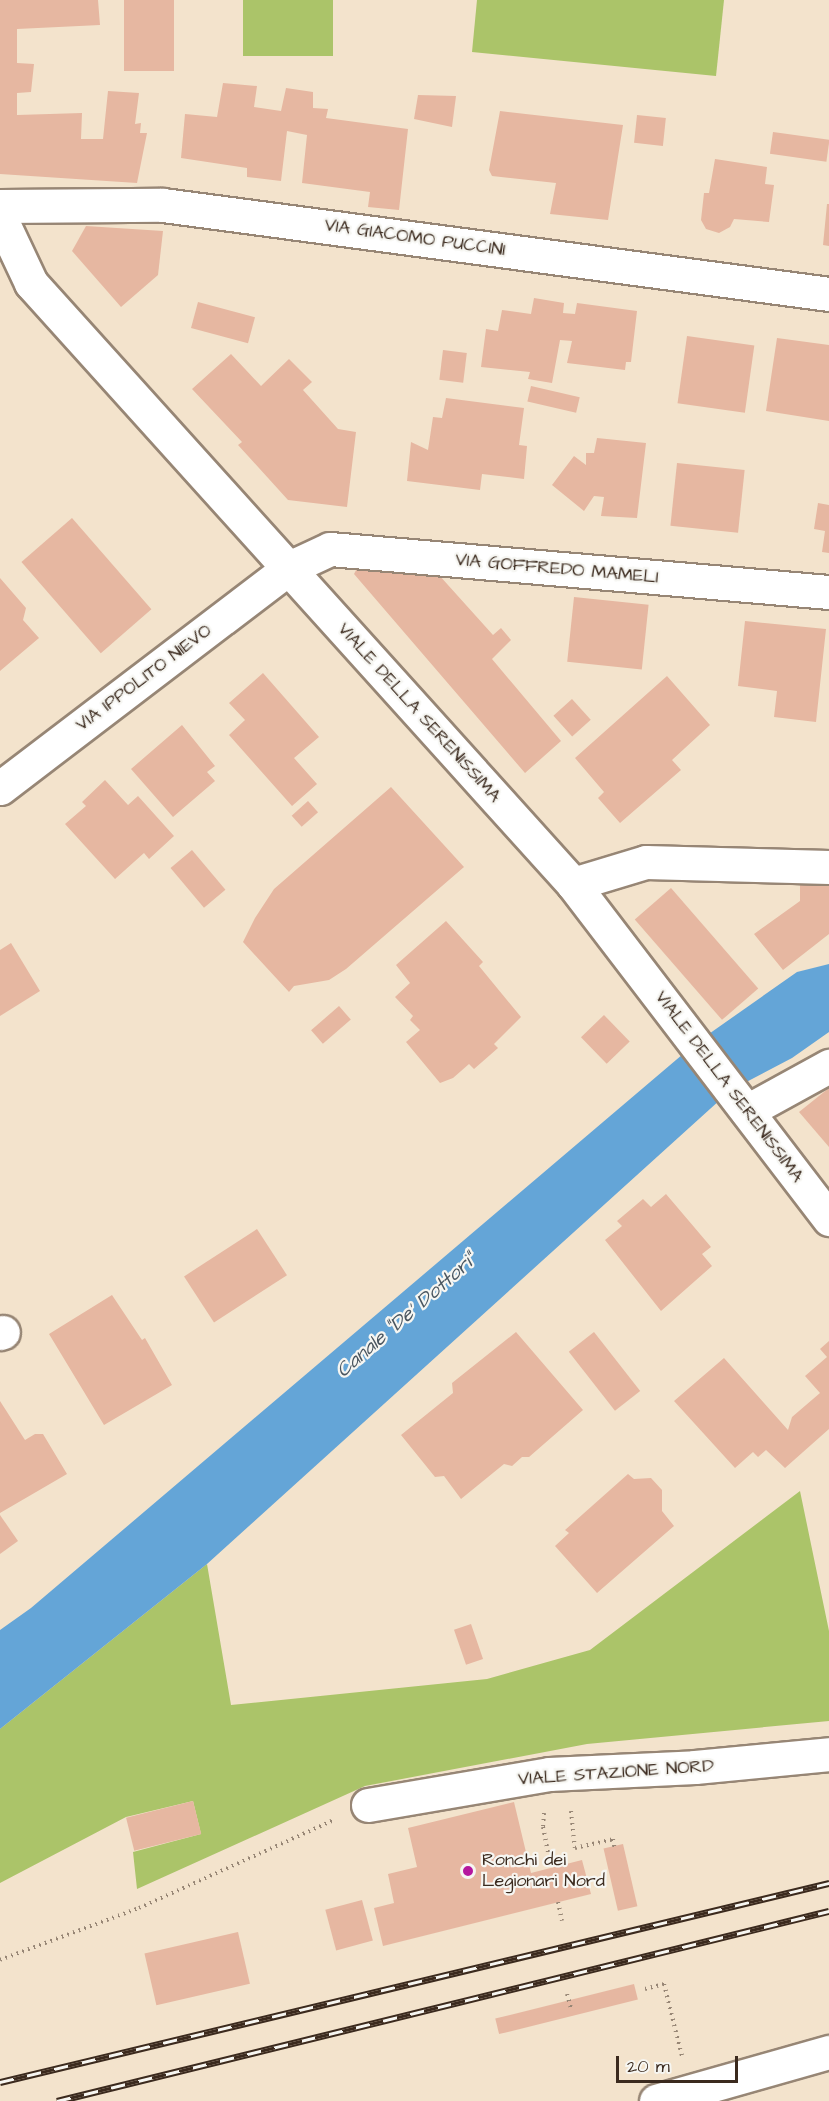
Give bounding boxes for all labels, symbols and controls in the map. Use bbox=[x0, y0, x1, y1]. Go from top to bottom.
street label: VIA GIACOMO PUCCINI bbox=[323, 215, 507, 261]
street label: VIA GOFFREDO MAMELI bbox=[455, 549, 659, 589]
street label: VIALE DELLA SERENISSIMA bbox=[333, 619, 505, 807]
street label: VIA IPPOLITO NIEVO bbox=[72, 620, 216, 736]
street label: VIALE DELLA SERENISSIMA bbox=[650, 987, 808, 1187]
water label: Canale "De' Dottori" bbox=[331, 1249, 481, 1383]
street label: VIALE STAZIONE NORD bbox=[517, 1755, 715, 1791]
place label: Ronchi dei Legionari Nord bbox=[482, 1850, 605, 1892]
marker: Ronchi dei Legionari Nord bbox=[459, 1862, 477, 1880]
scale bar bbox=[619, 2044, 740, 2082]
text: 20 m bbox=[627, 2054, 670, 2079]

